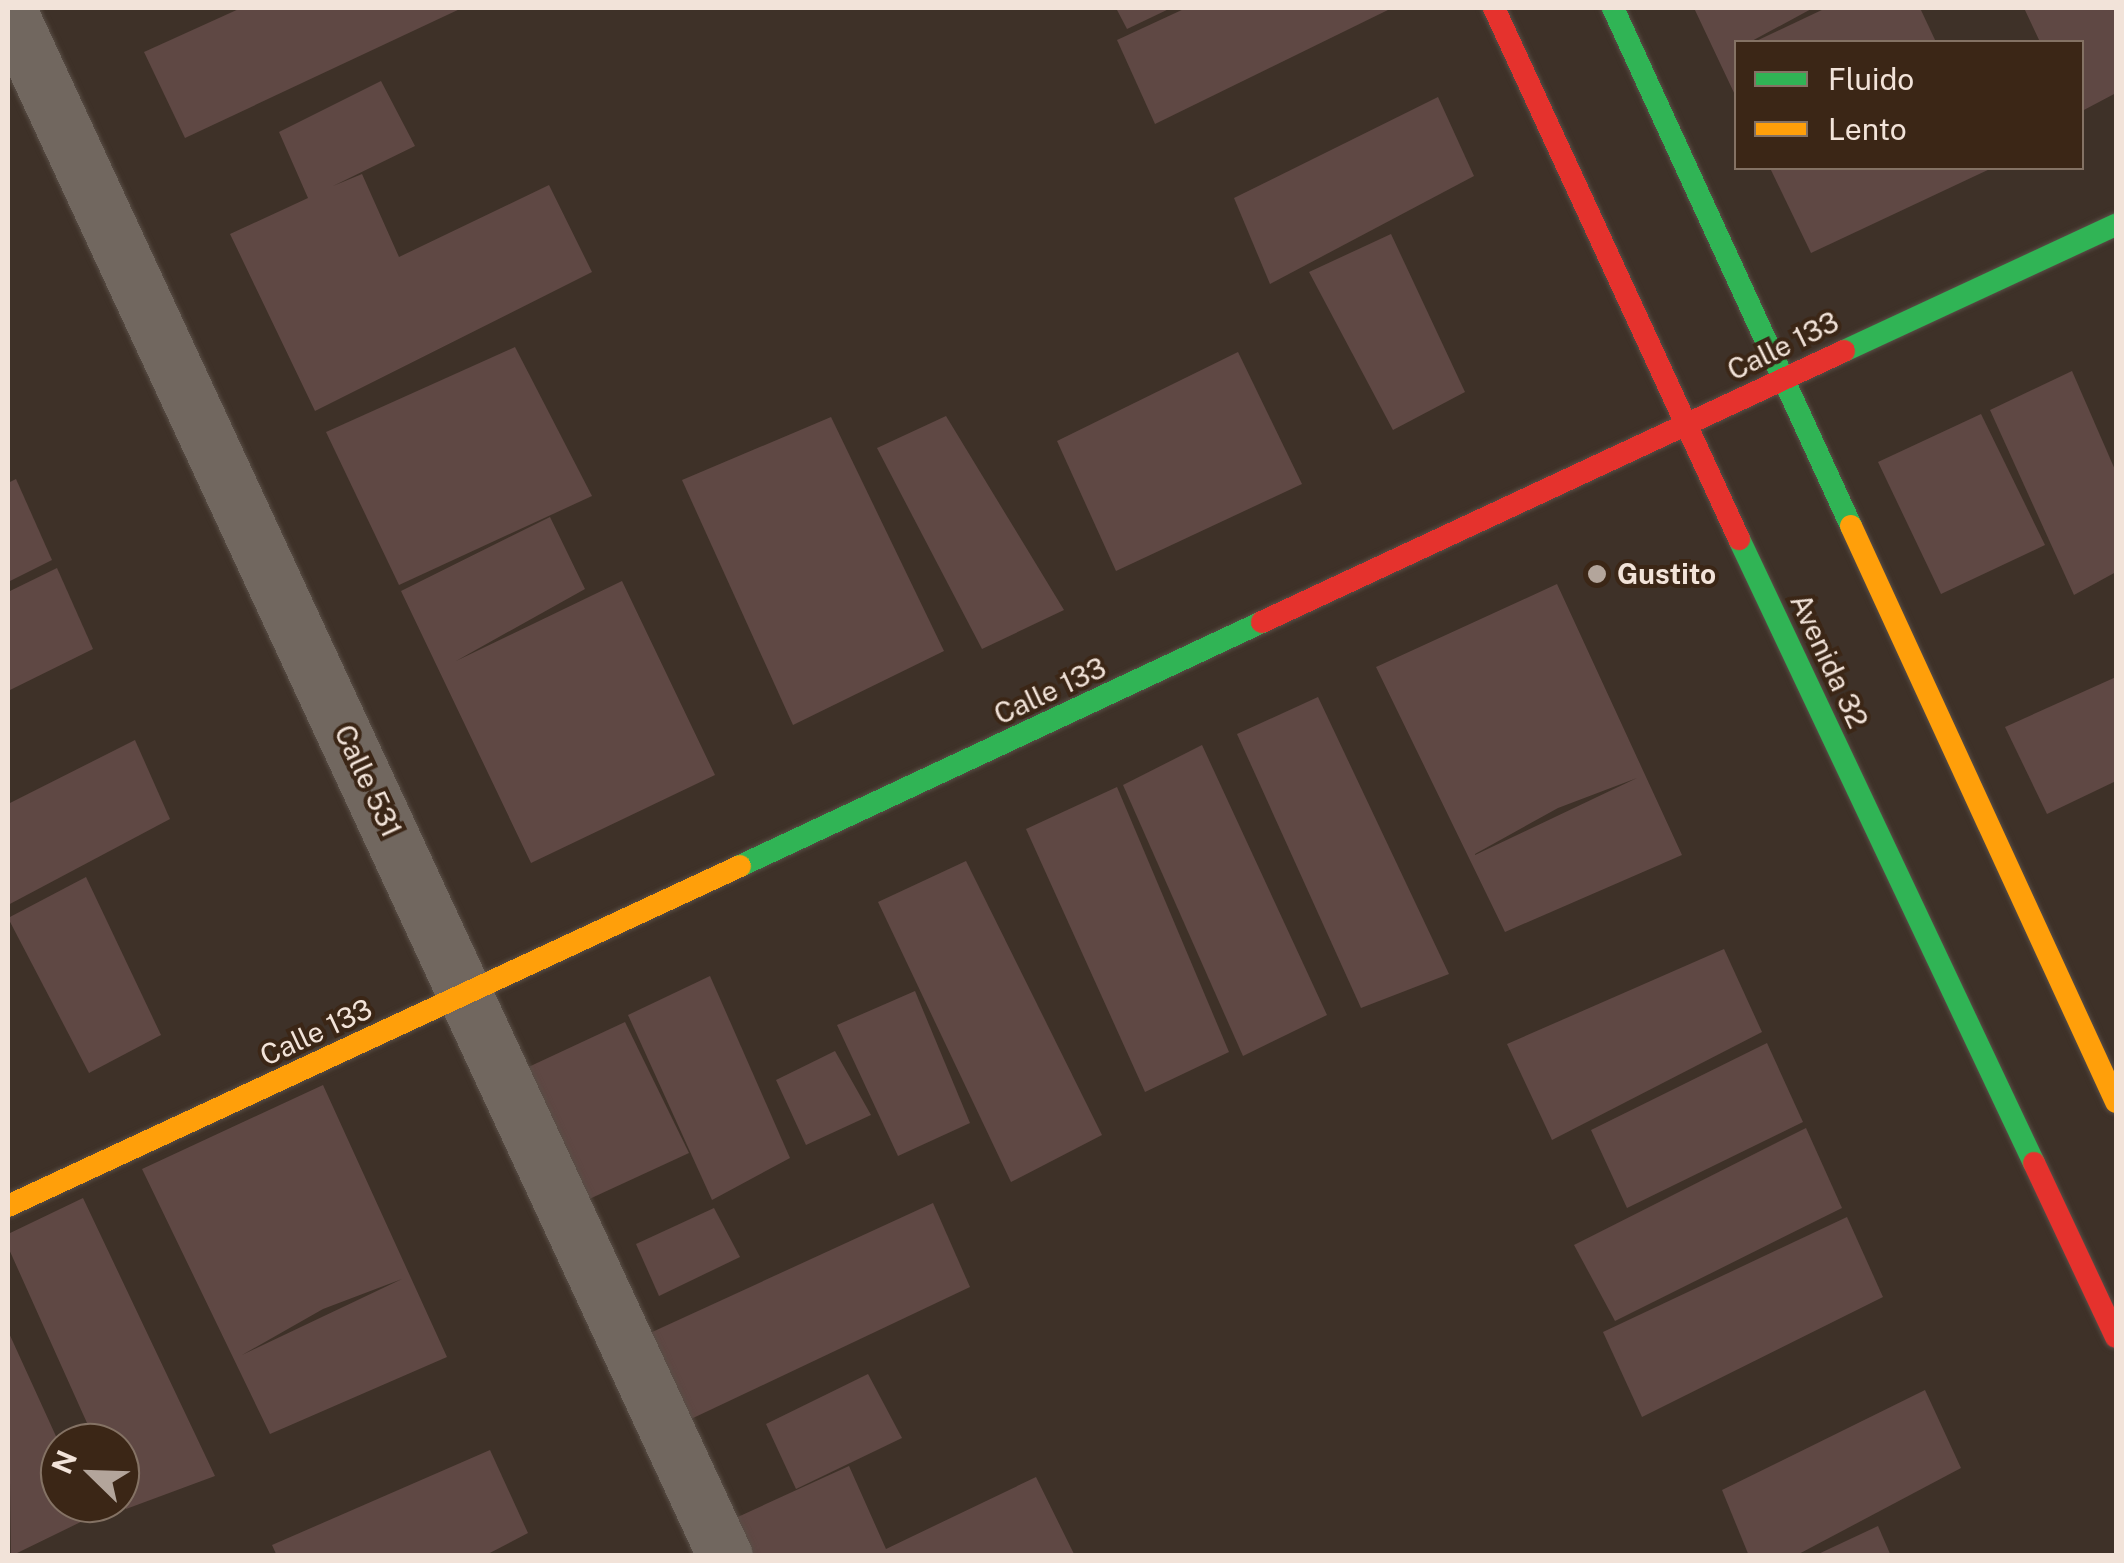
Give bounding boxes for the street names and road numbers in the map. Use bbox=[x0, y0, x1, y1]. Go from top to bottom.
street label: Calle 133 bbox=[1722, 305, 1844, 387]
street label: Avenida 32 bbox=[1783, 589, 1875, 733]
street label: Calle 133 bbox=[989, 651, 1111, 731]
street label: Calle 531 bbox=[327, 719, 409, 843]
street label: Calle 133 bbox=[255, 992, 377, 1072]

